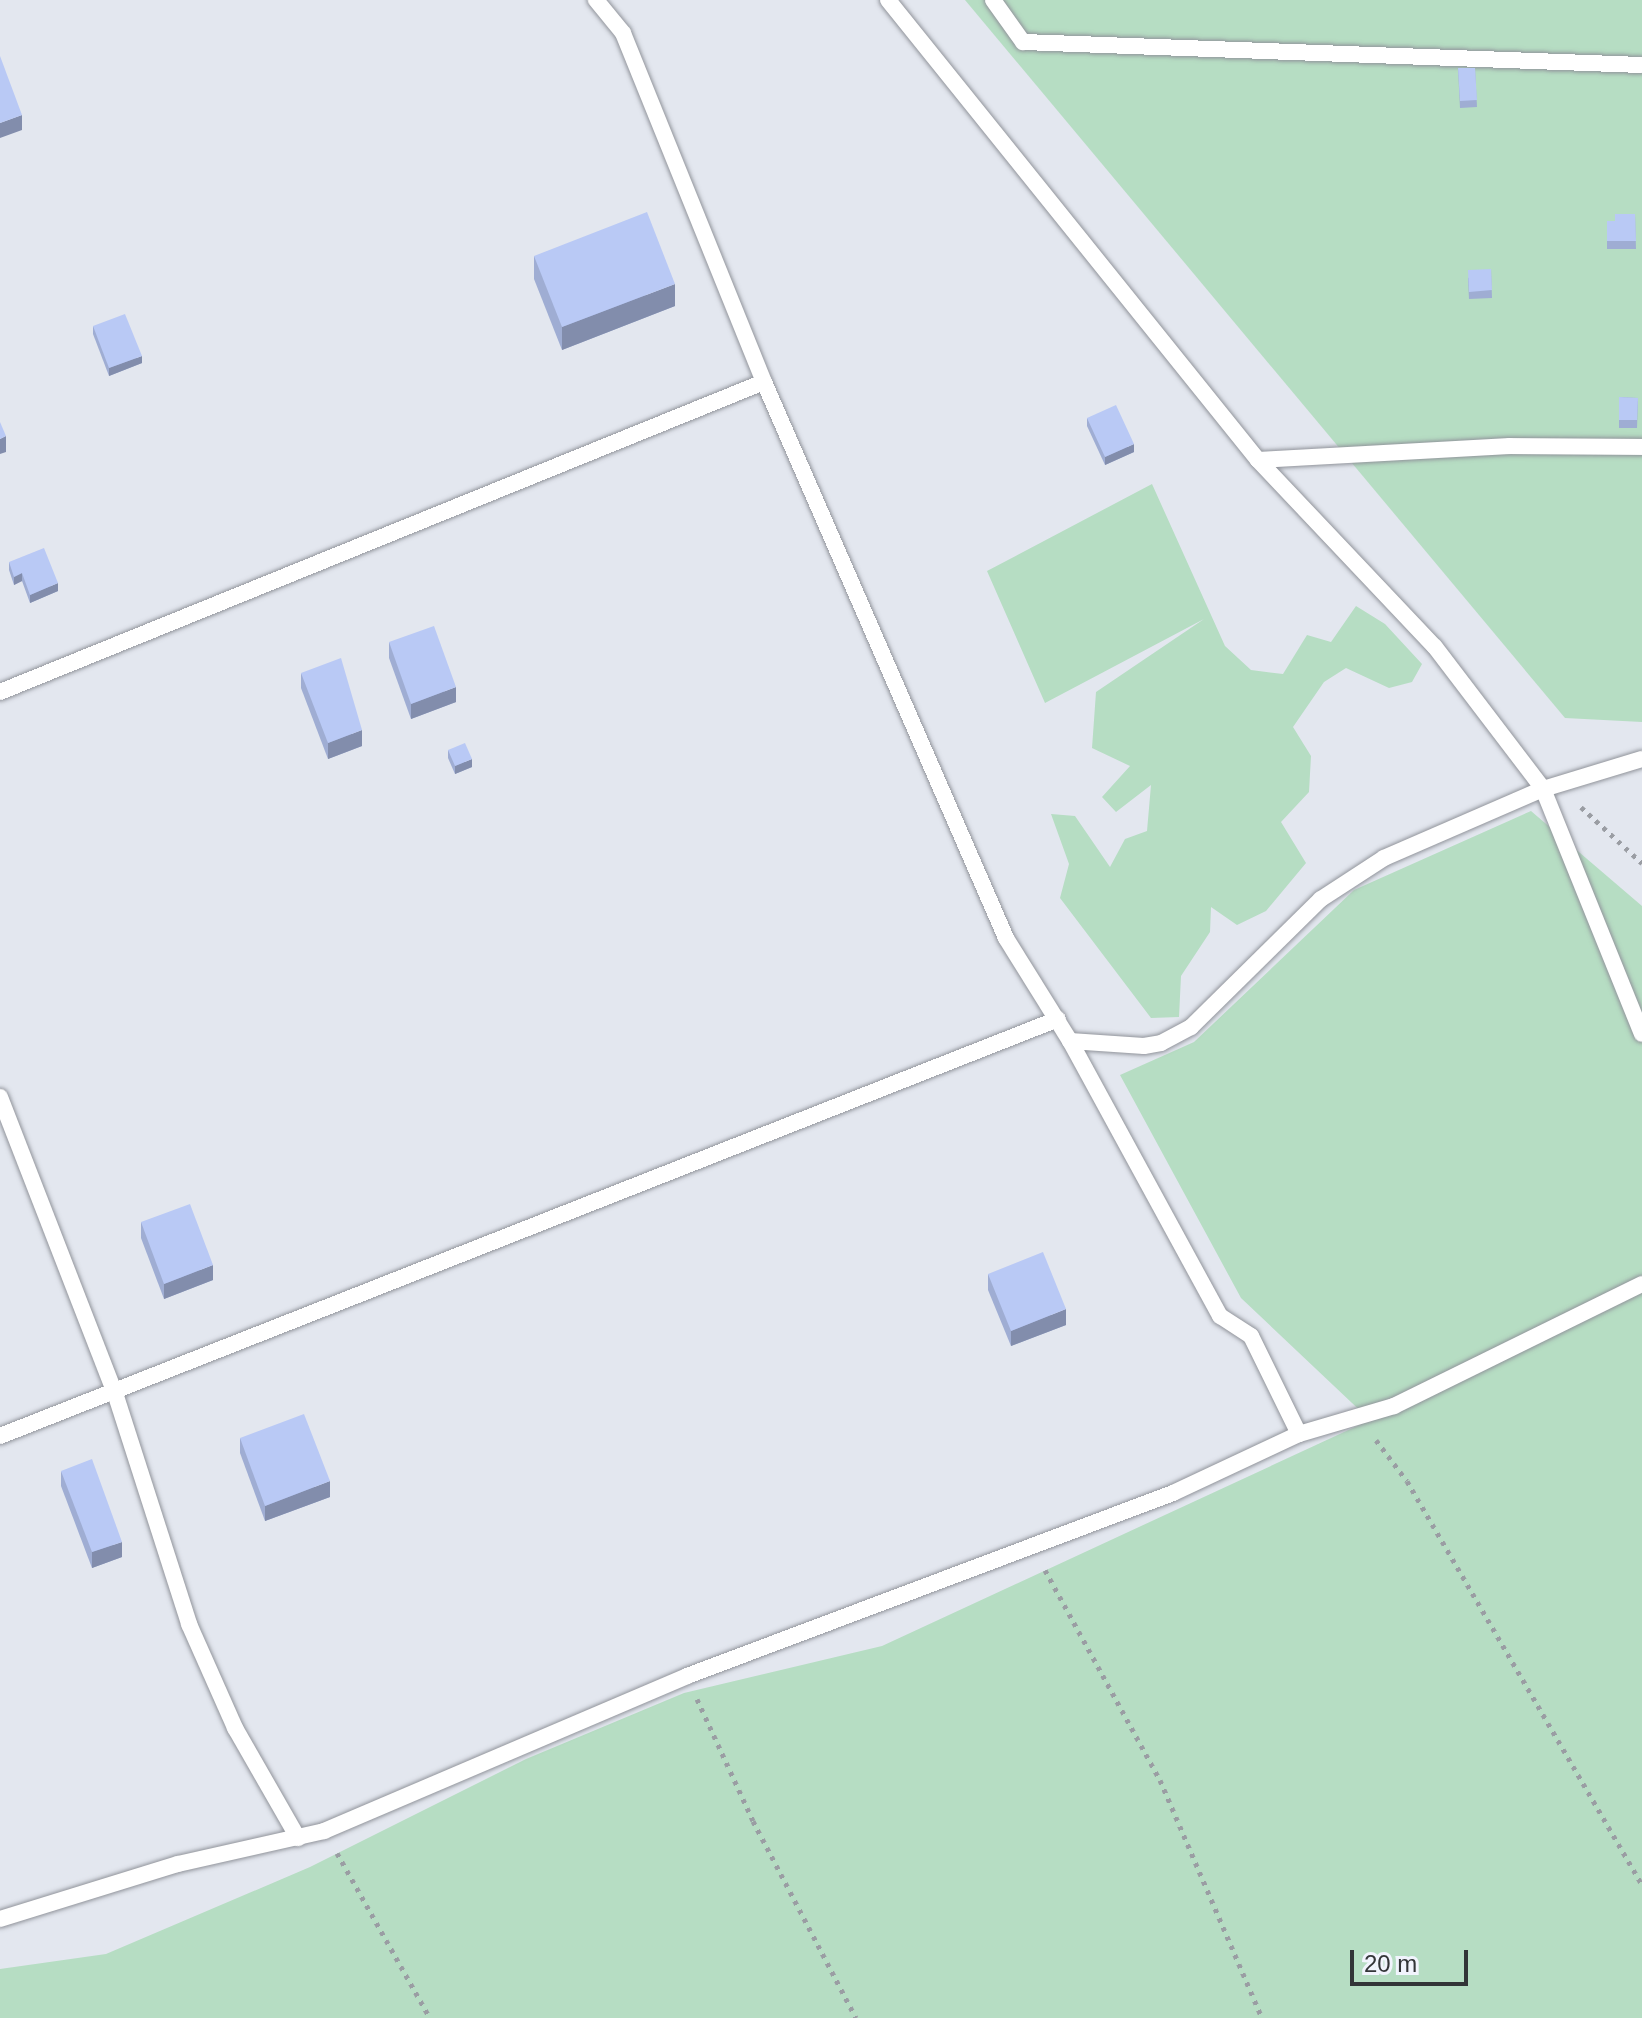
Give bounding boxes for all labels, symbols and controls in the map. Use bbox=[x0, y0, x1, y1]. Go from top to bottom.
scale bar bbox=[1354, 1934, 1472, 1984]
text: 20 m bbox=[1364, 1950, 1417, 1977]

